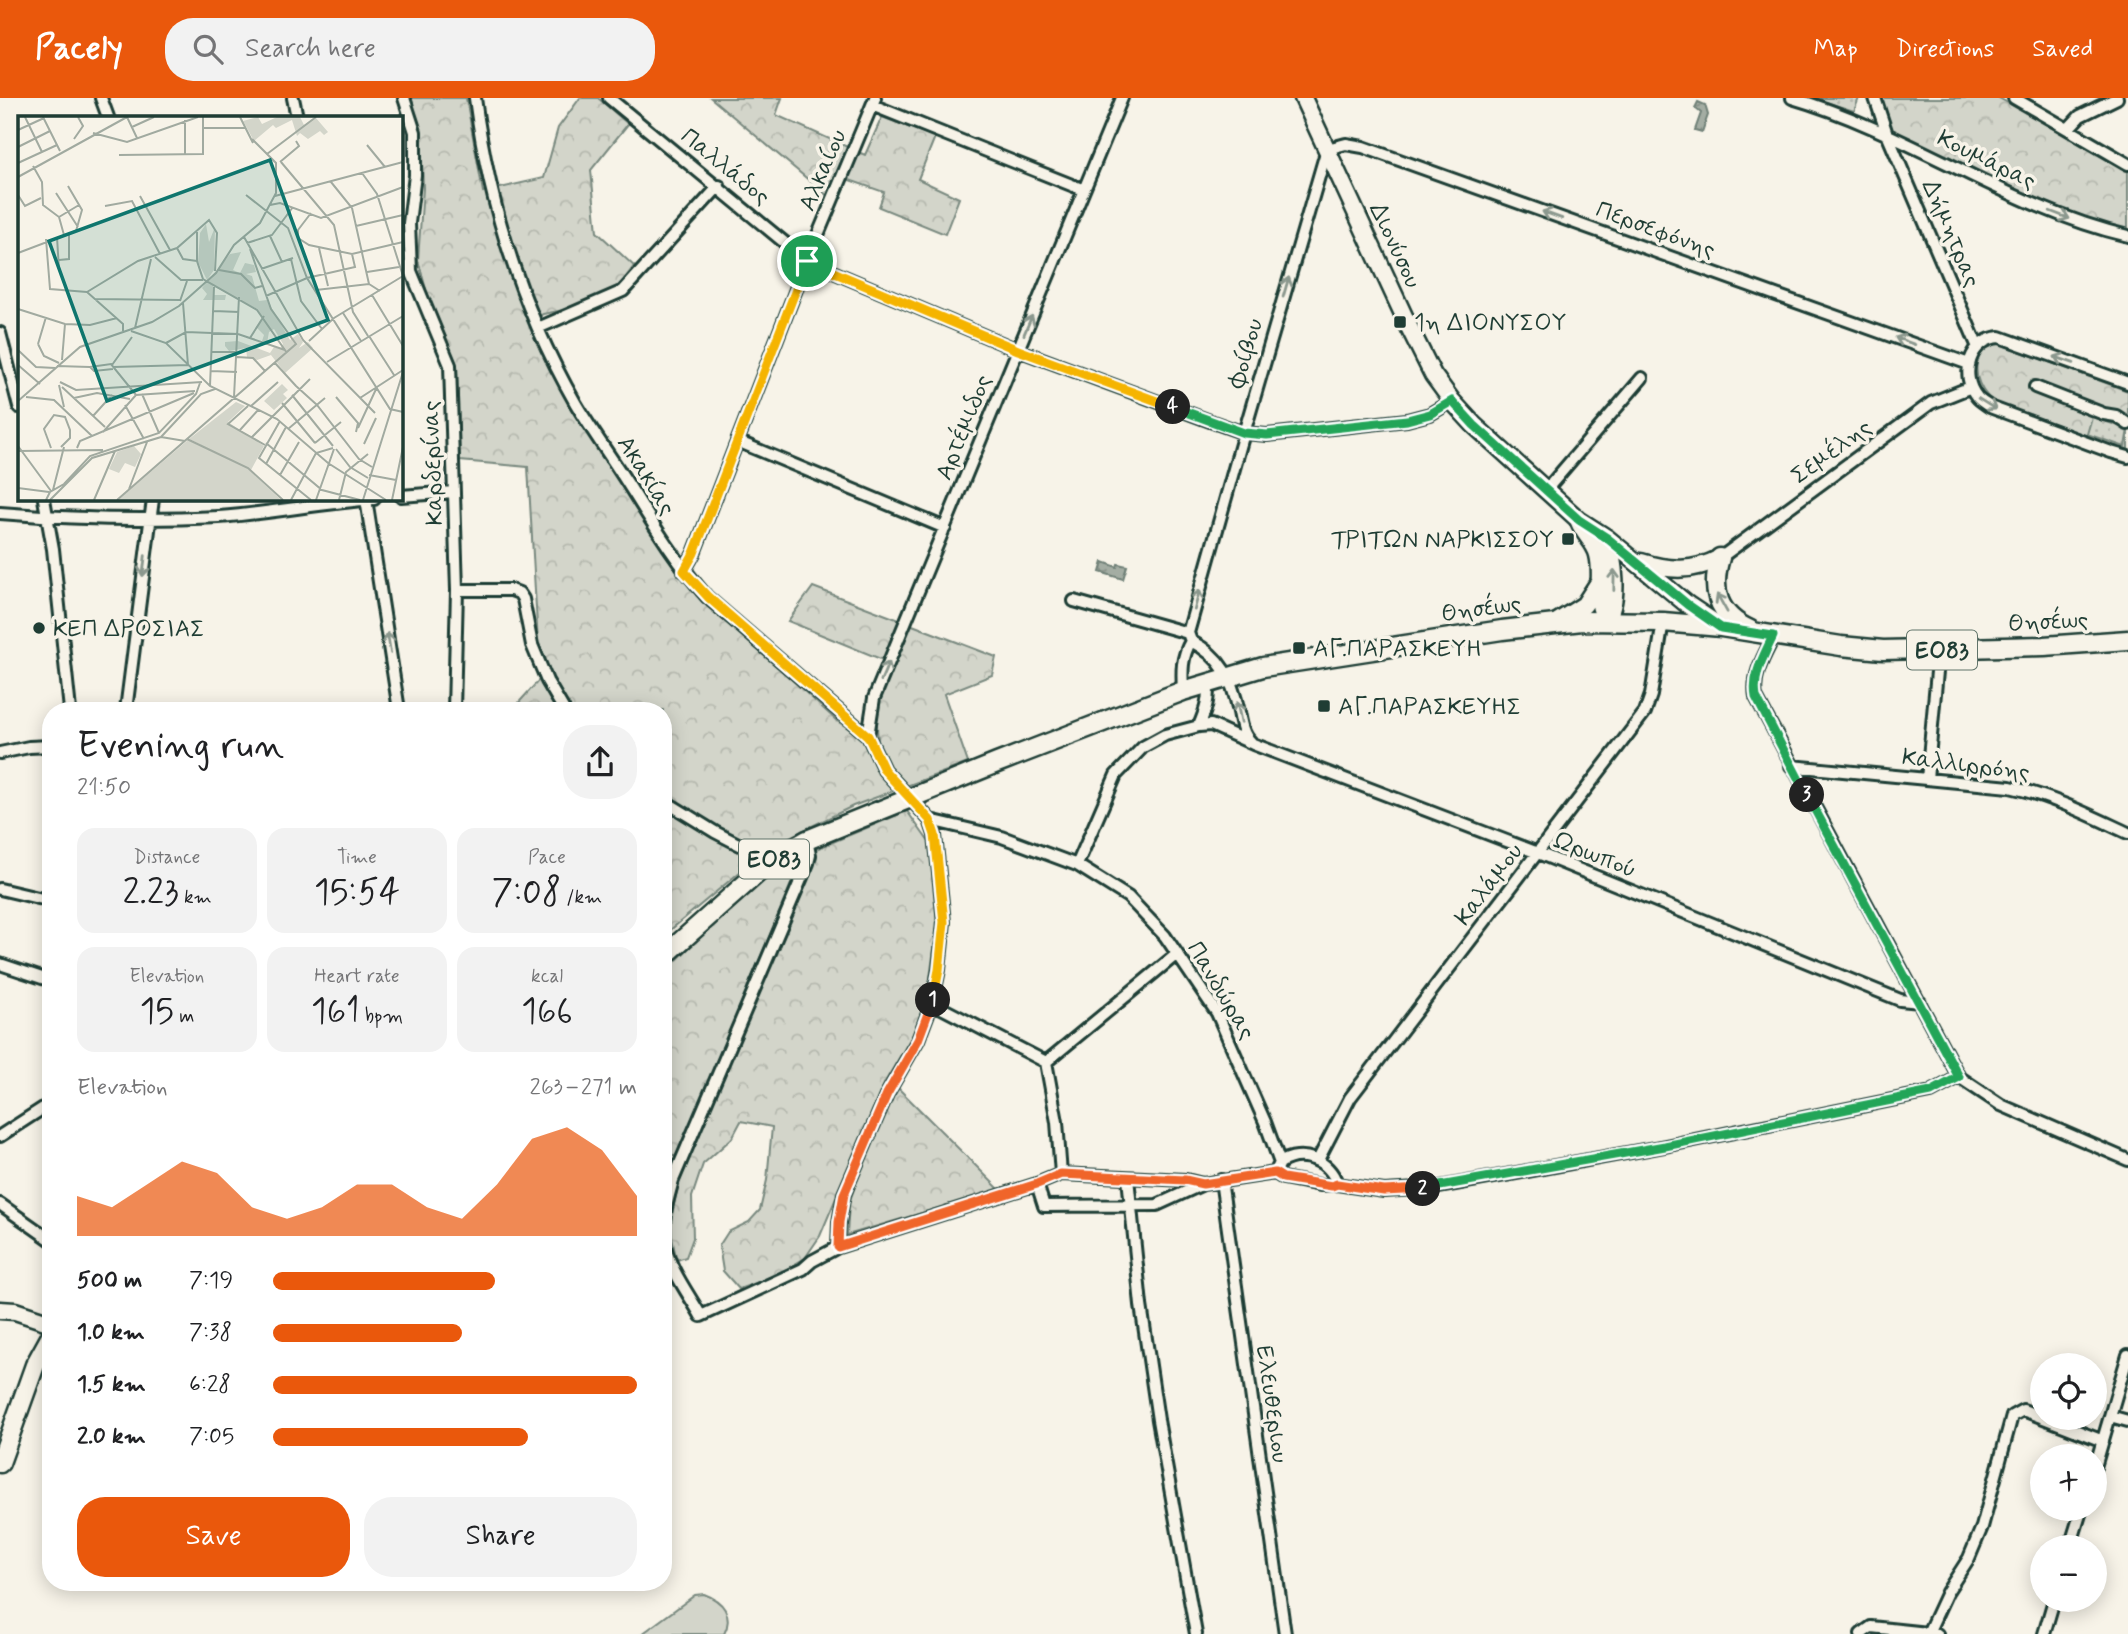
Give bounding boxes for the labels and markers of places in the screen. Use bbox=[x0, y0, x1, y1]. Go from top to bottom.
pin bbox=[777, 231, 837, 291]
place label: 1η ΔΙΟΝΥΣΟΥ bbox=[1414, 308, 1566, 339]
marker: 1η ΔΙΟΝΥΣΟΥ bbox=[1392, 314, 1408, 330]
pin: 4 bbox=[1156, 390, 1190, 424]
place label: ΤΡΙΤΩΝ ΝΑΡΚΙΣΣΟΥ bbox=[1331, 525, 1554, 556]
marker: ΤΡΙΤΩΝ ΝΑΡΚΙΣΣΟΥ bbox=[1560, 531, 1576, 547]
place label: ΚΕΠ ΔΡΟΣΙΑΣ bbox=[53, 614, 205, 645]
marker: ΚΕΠ ΔΡΟΣΙΑΣ bbox=[31, 620, 47, 636]
place label: ΑΓ.ΠΑΡΑΣΚΕΥΗ bbox=[1313, 634, 1482, 665]
marker: ΑΓ.ΠΑΡΑΣΚΕΥΗ bbox=[1291, 640, 1307, 656]
place label: ΑΓ.ΠΑΡΑΣΚΕΥΗΣ bbox=[1338, 692, 1521, 723]
marker: ΑΓ.ΠΑΡΑΣΚΕΥΗΣ bbox=[1316, 698, 1332, 714]
pin: 3 bbox=[1790, 778, 1825, 812]
pin: 1 bbox=[916, 982, 950, 1018]
pin: 2 bbox=[1406, 1172, 1440, 1206]

